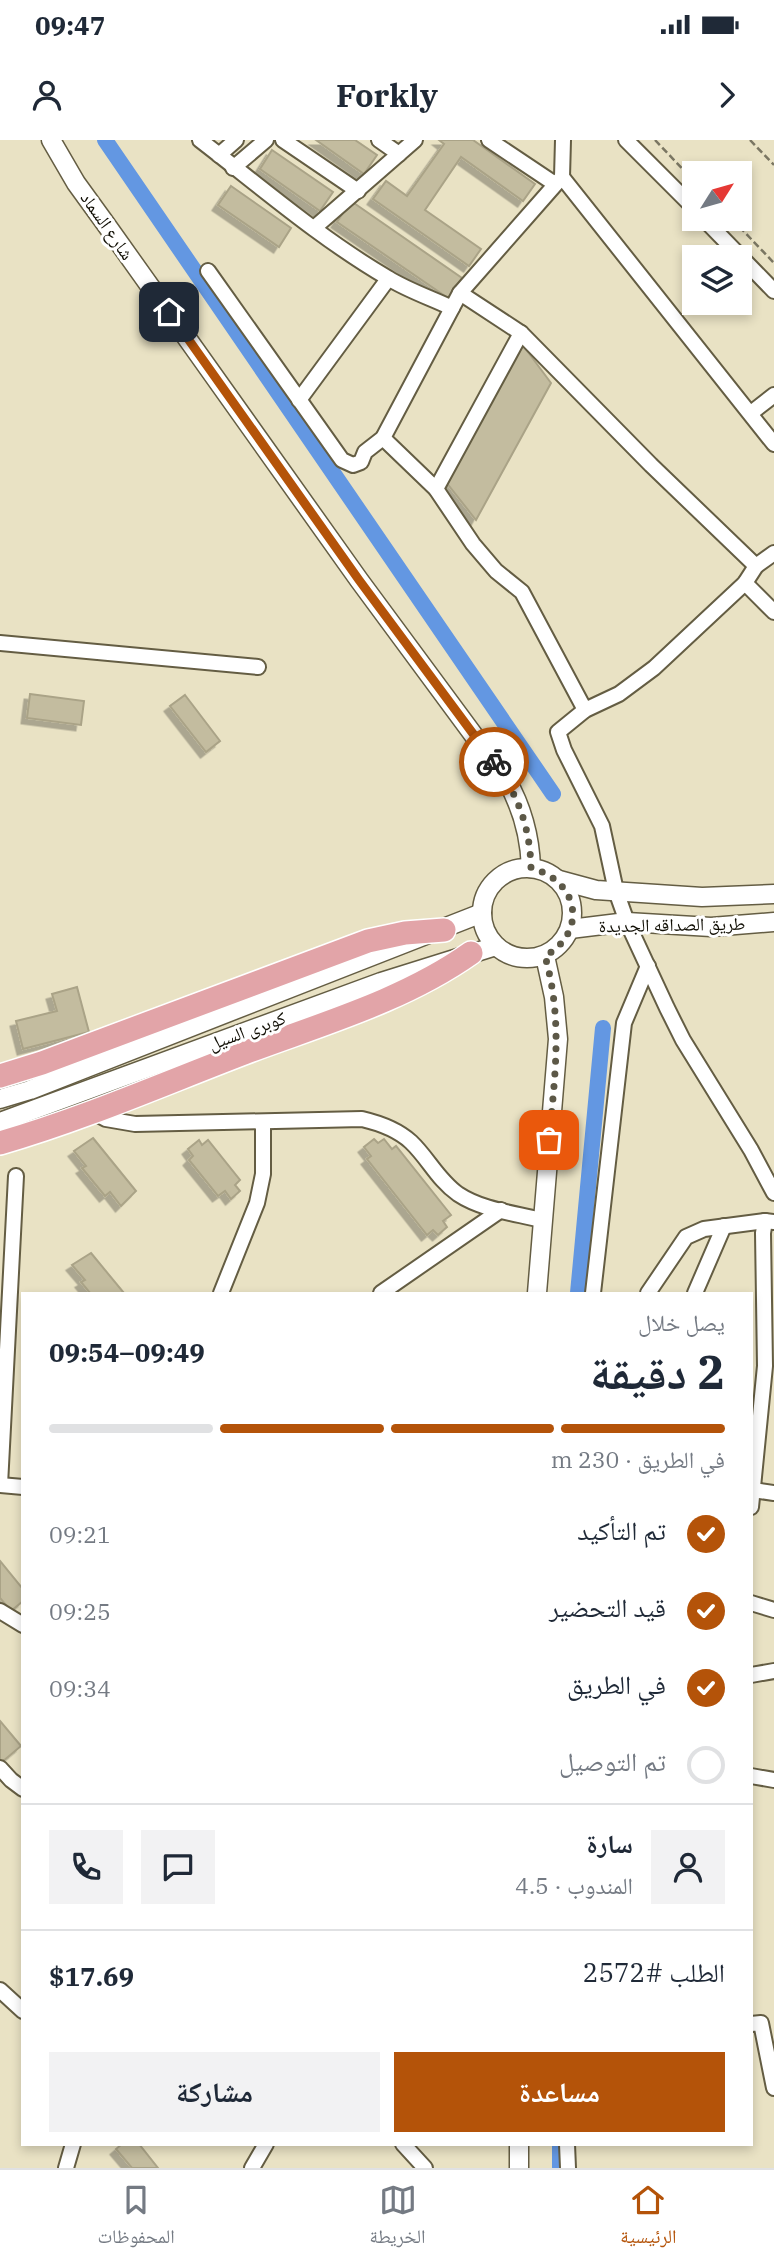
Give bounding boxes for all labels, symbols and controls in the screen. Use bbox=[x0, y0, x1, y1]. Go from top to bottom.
text: 09:47 bbox=[35, 8, 105, 42]
text: Forkly bbox=[336, 74, 438, 116]
icon: person bbox=[28, 76, 66, 114]
icon: forward bbox=[708, 76, 746, 114]
north arrow bbox=[682, 161, 752, 231]
map controls bbox=[682, 161, 752, 315]
street label: شارع السماد bbox=[76, 187, 139, 264]
button: layers bbox=[682, 245, 752, 315]
pin bbox=[139, 282, 199, 342]
icon: home bbox=[150, 293, 188, 331]
courier bbox=[459, 727, 529, 797]
icon: bike bbox=[475, 743, 513, 781]
street label: طريق الصداقه الجديدة bbox=[599, 912, 745, 937]
street label: كوبرى السيل bbox=[205, 1006, 289, 1055]
pin bbox=[519, 1110, 579, 1170]
icon: bag bbox=[530, 1121, 568, 1159]
text: يصل خلال bbox=[638, 1307, 725, 1337]
text: 09:49–09:54 bbox=[49, 1335, 205, 1369]
text: 2 دقيقة bbox=[590, 1342, 725, 1402]
text: في الطريق · 230 m bbox=[551, 1444, 725, 1474]
text: تم التأكيد bbox=[577, 1513, 666, 1547]
icon: check bbox=[687, 1515, 725, 1553]
text: 09:21 bbox=[49, 1519, 111, 1549]
text: قيد التحضير bbox=[549, 1590, 666, 1624]
icon: check bbox=[687, 1592, 725, 1630]
text: 09:25 bbox=[49, 1596, 111, 1626]
text: في الطريق bbox=[567, 1667, 666, 1701]
icon: check bbox=[687, 1669, 725, 1707]
text: 09:34 bbox=[49, 1673, 111, 1703]
text: تم التوصيل bbox=[559, 1744, 666, 1778]
text: سارة bbox=[586, 1826, 633, 1860]
button: phone bbox=[49, 1830, 123, 1904]
button: chat bbox=[141, 1830, 215, 1904]
button: person bbox=[651, 1830, 725, 1904]
text: المندوب · 4.5 bbox=[515, 1870, 633, 1900]
text: الطلب #2572 bbox=[583, 1955, 725, 1989]
text: $17.69 bbox=[49, 1959, 134, 1993]
button: مشاركة bbox=[49, 2052, 380, 2132]
button: مساعدة bbox=[394, 2052, 725, 2132]
tab: المحفوظات bbox=[97, 2181, 175, 2255]
tab: الخريطة bbox=[370, 2181, 425, 2255]
tab: الرئيسية bbox=[620, 2181, 677, 2255]

